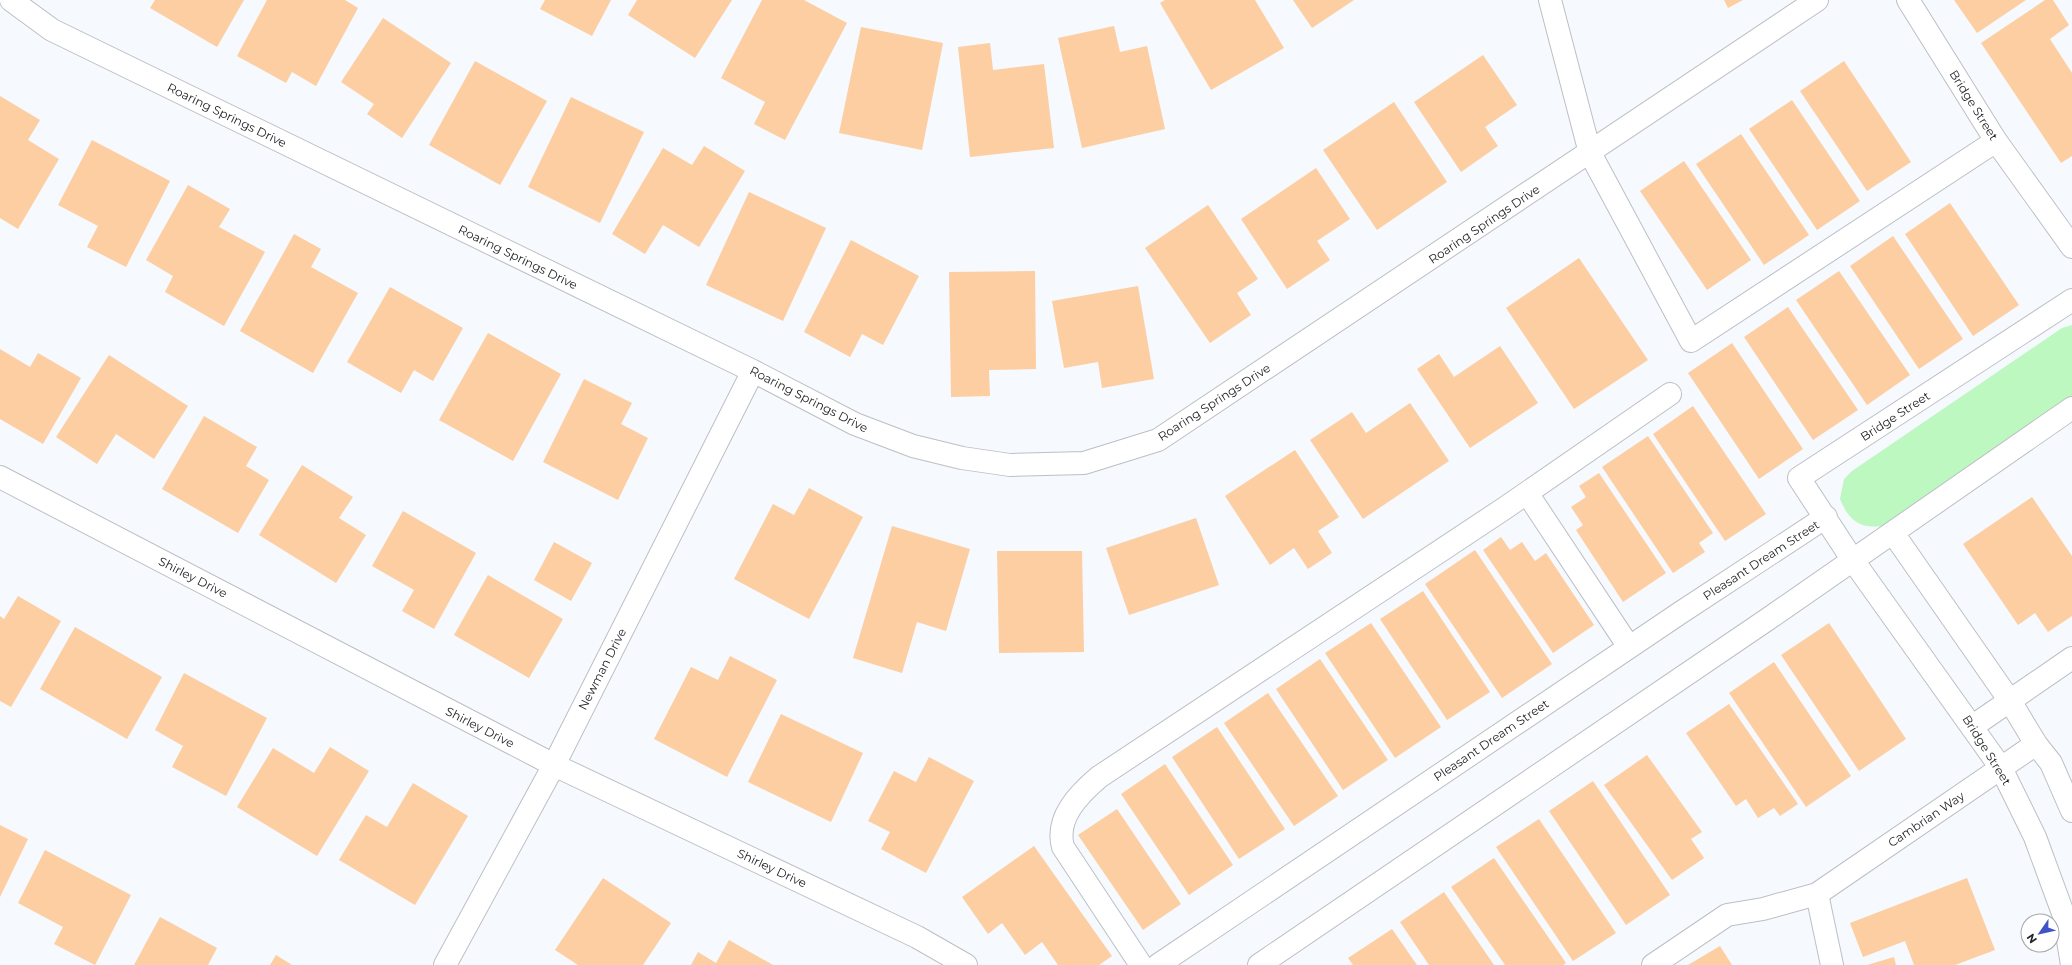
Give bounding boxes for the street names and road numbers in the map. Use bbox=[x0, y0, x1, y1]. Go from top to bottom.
street label: Bridge Street bbox=[1946, 67, 2002, 143]
street label: Roaring Springs Drive bbox=[165, 80, 289, 150]
street label: Roaring Springs Drive bbox=[1426, 181, 1542, 267]
street label: Roaring Springs Drive bbox=[456, 222, 580, 292]
street label: Roaring Springs Drive bbox=[1155, 360, 1273, 444]
street label: Roaring Springs Drive bbox=[747, 363, 871, 435]
street label: Bridge Street bbox=[1857, 388, 1933, 444]
street label: Pleasant Dream Street bbox=[1700, 517, 1822, 603]
street label: Shirley Drive bbox=[156, 553, 230, 601]
street label: Newman Drive bbox=[575, 626, 629, 712]
street label: Pleasant Dream Street bbox=[1430, 696, 1552, 784]
street label: Shirley Drive bbox=[443, 703, 517, 751]
street label: Bridge Street bbox=[1959, 712, 2015, 788]
street label: Cambrian Way bbox=[1885, 788, 1967, 850]
street label: Shirley Drive bbox=[735, 845, 809, 891]

